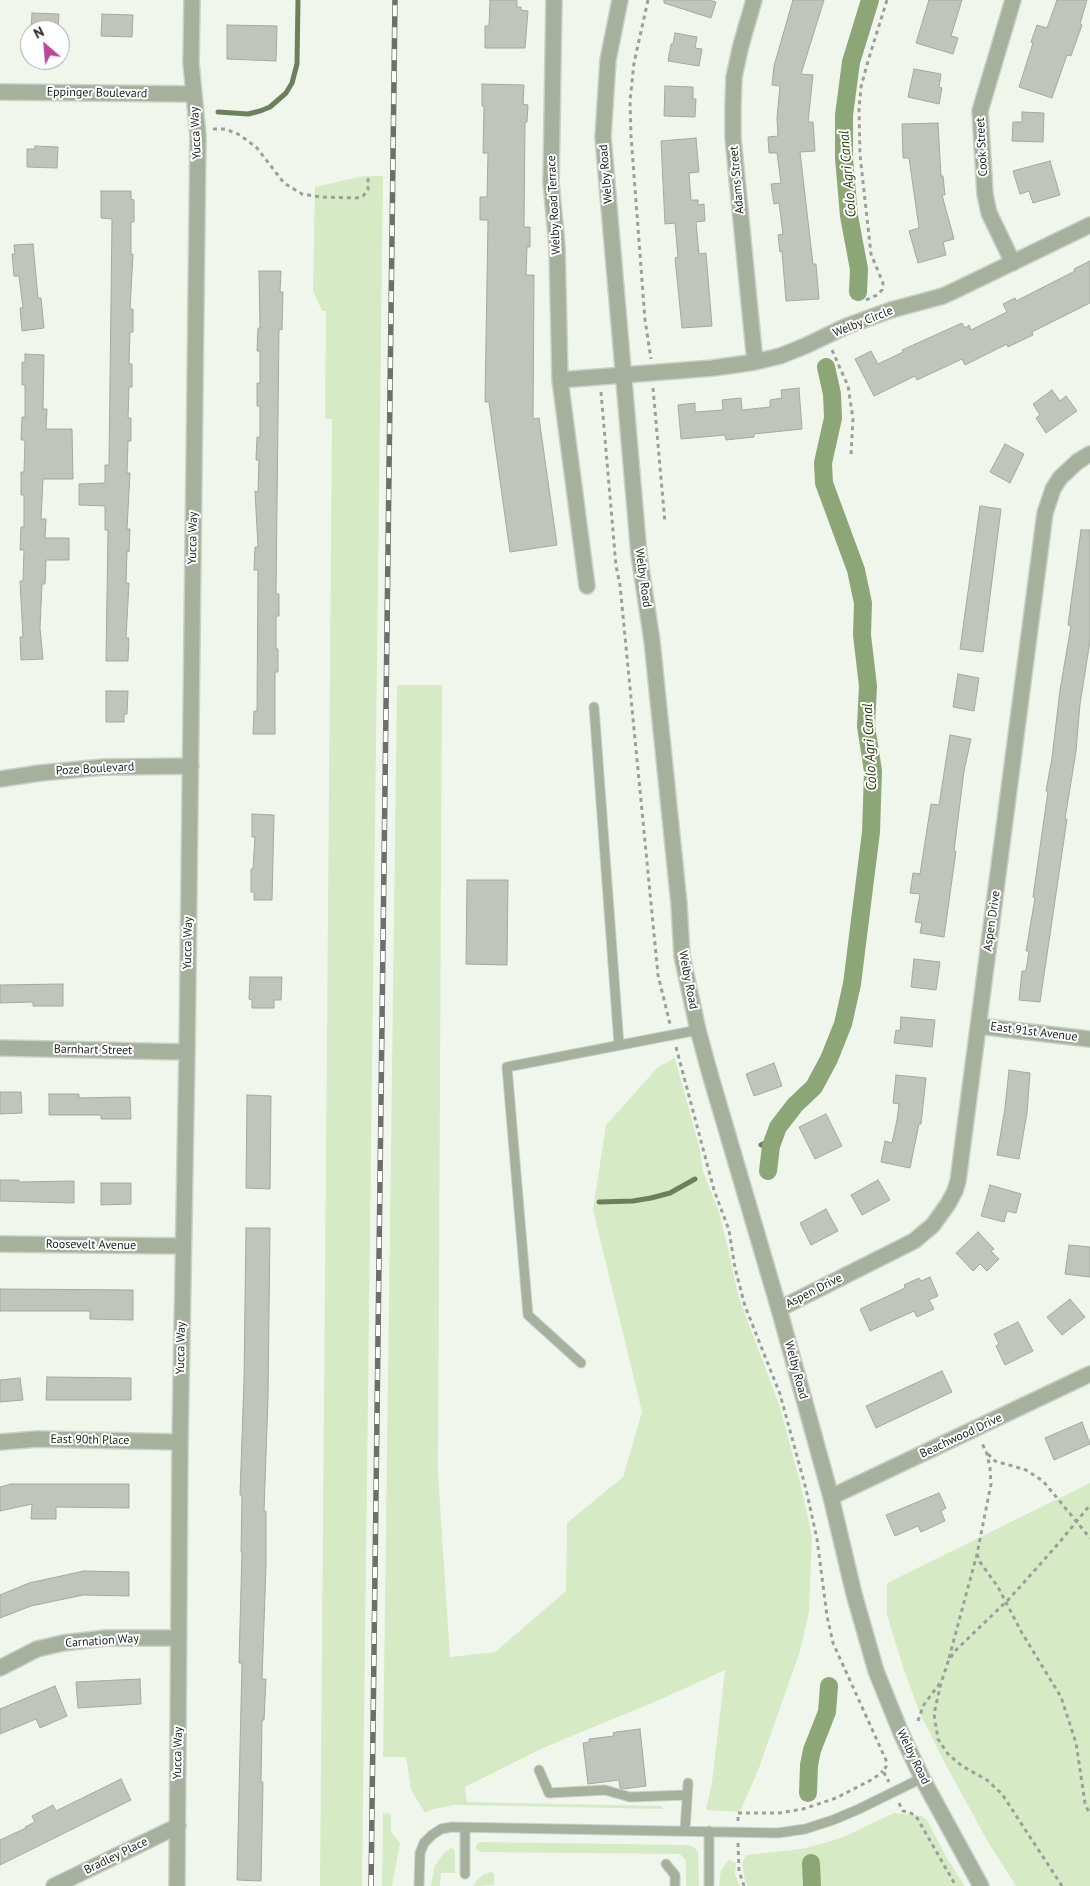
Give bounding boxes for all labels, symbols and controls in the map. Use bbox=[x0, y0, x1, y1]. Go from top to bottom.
north arrow bbox=[20, 20, 70, 70]
text: N bbox=[30, 22, 47, 43]
street label: Eppinger Boulevard bbox=[47, 85, 147, 101]
street label: Yucca Way bbox=[187, 106, 205, 160]
street label: Cook Street bbox=[973, 117, 991, 177]
water label: Colo Agri Canal bbox=[836, 130, 860, 218]
street label: Welby Road bbox=[596, 144, 616, 204]
street label: Adams Street bbox=[727, 145, 747, 215]
street label: Welby Road Terrace bbox=[544, 155, 564, 255]
street label: Welby Circle bbox=[831, 303, 895, 341]
street label: Yucca Way bbox=[185, 511, 201, 565]
street label: Welby Road bbox=[632, 548, 654, 608]
water label: Colo Agri Canal bbox=[859, 703, 881, 791]
street label: Poze Boulevard bbox=[55, 760, 135, 778]
street label: Aspen Drive bbox=[981, 890, 1003, 952]
street label: Yucca Way bbox=[180, 916, 196, 970]
street label: Welby Road bbox=[675, 949, 701, 1011]
street label: East 91st Avenue bbox=[990, 1020, 1078, 1044]
street label: Barnhart Street bbox=[54, 1042, 132, 1058]
street label: Roosevelt Avenue bbox=[46, 1237, 136, 1253]
street label: Aspen Drive bbox=[783, 1271, 845, 1311]
street label: Yucca Way bbox=[173, 1321, 189, 1375]
street label: Welby Road bbox=[781, 1339, 811, 1401]
street label: Beachwood Drive bbox=[918, 1411, 1004, 1461]
street label: East 90th Place bbox=[50, 1432, 130, 1448]
street label: Carnation Way bbox=[65, 1631, 139, 1651]
street label: Yucca Way bbox=[170, 1726, 186, 1780]
street label: Welby Road bbox=[893, 1727, 933, 1787]
street label: Bradley Place bbox=[82, 1834, 150, 1878]

